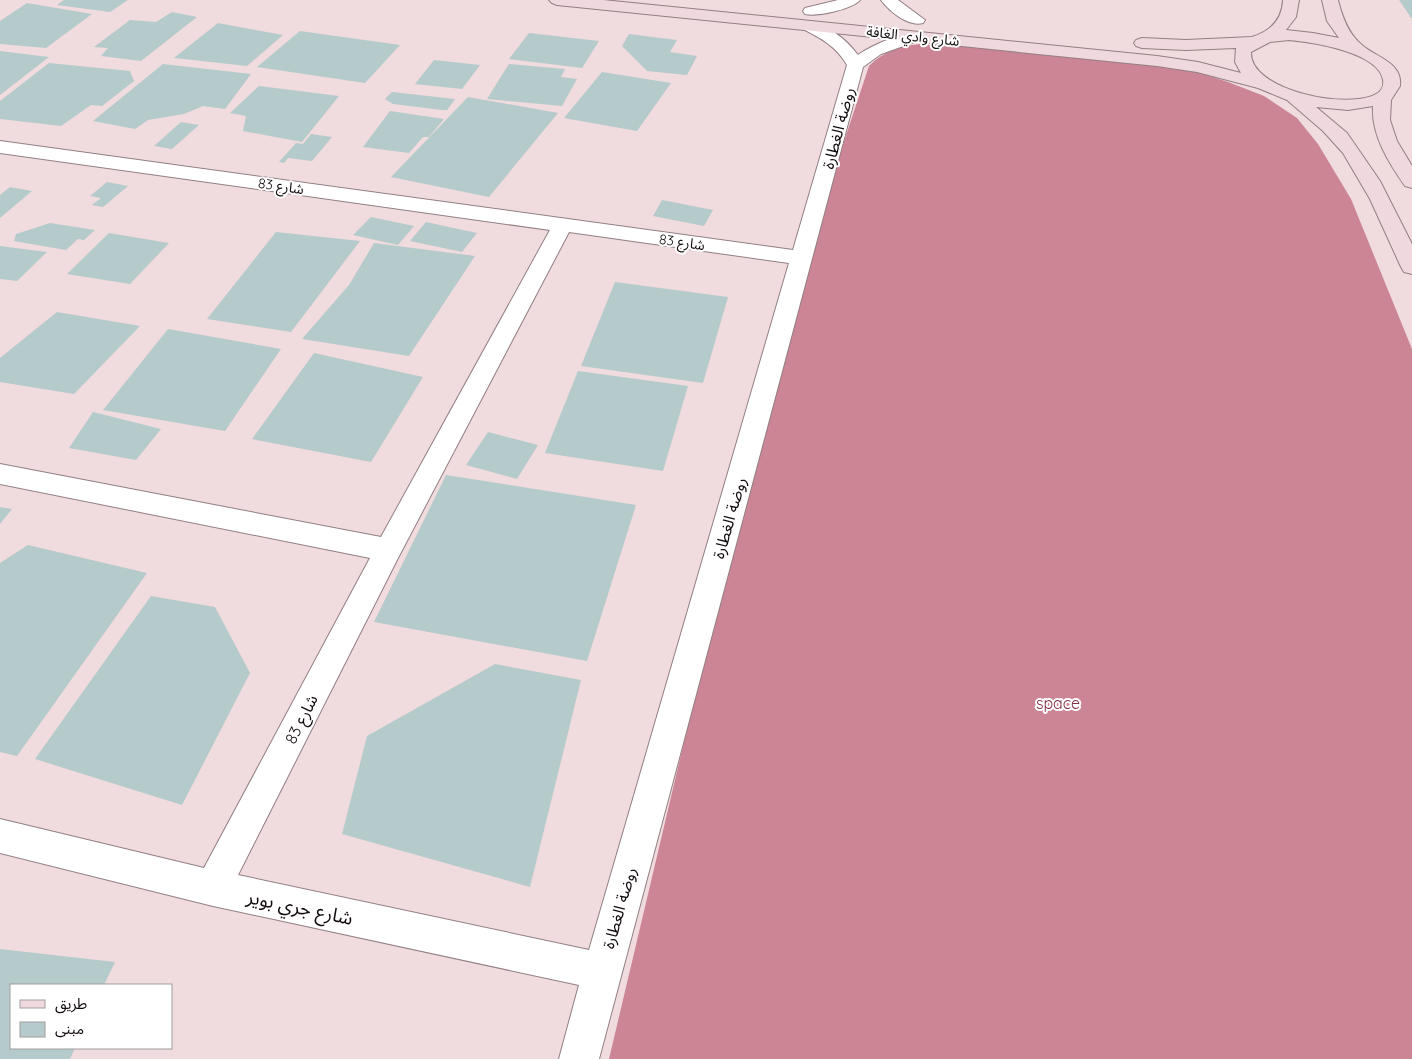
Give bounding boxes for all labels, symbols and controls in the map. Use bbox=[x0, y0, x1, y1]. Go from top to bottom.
street label: شارع وادي الغافة bbox=[865, 22, 960, 52]
street label: روضة الغطارة bbox=[818, 85, 858, 171]
street label: شارع 83 bbox=[257, 174, 305, 200]
street label: شارع 83 bbox=[658, 230, 706, 256]
street label: روضة الغطارة bbox=[708, 475, 750, 561]
street label: شارع 83 bbox=[280, 691, 325, 748]
park label: space bbox=[1036, 693, 1080, 713]
street label: روضة الغطارة bbox=[598, 865, 640, 951]
street label: شارع جري بوير bbox=[243, 884, 355, 933]
legend bbox=[10, 984, 172, 1049]
text: طريق bbox=[55, 994, 87, 1014]
text: مبنى bbox=[55, 1019, 84, 1038]

